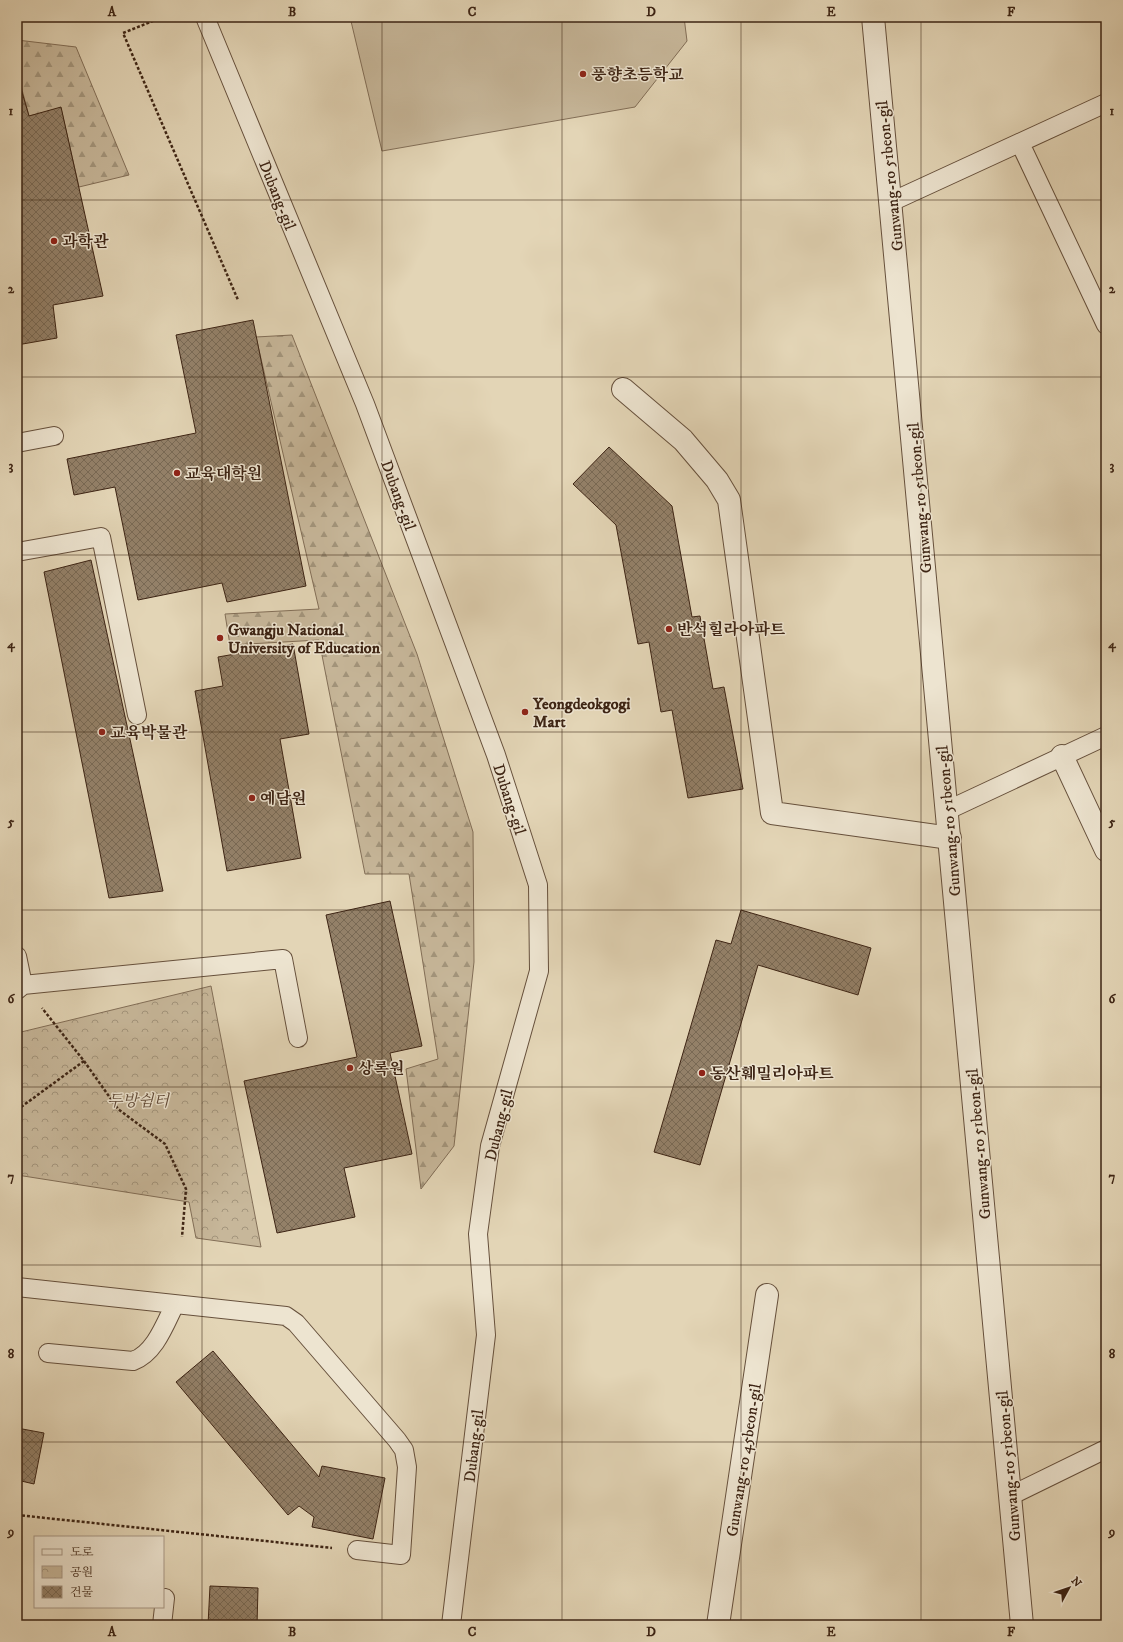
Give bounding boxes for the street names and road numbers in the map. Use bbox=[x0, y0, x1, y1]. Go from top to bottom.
street label: Gunwang-ro 51beon-gil bbox=[872, 99, 908, 252]
street label: Dubang-gil bbox=[254, 158, 300, 233]
street label: Gunwang-ro 51beon-gil bbox=[903, 421, 937, 574]
street label: Dubang-gil bbox=[376, 457, 420, 533]
street label: Gunwang-ro 51beon-gil bbox=[932, 744, 966, 897]
street label: Dubang-gil bbox=[488, 761, 530, 837]
street label: Gunwang-ro 51beon-gil bbox=[962, 1067, 996, 1220]
street label: Dubang-gil bbox=[480, 1087, 518, 1163]
street label: Gunwang-ro 45beon-gil bbox=[722, 1382, 766, 1538]
street label: Gunwang-ro 51beon-gil bbox=[992, 1389, 1026, 1542]
street label: Dubang-gil bbox=[460, 1408, 488, 1484]

